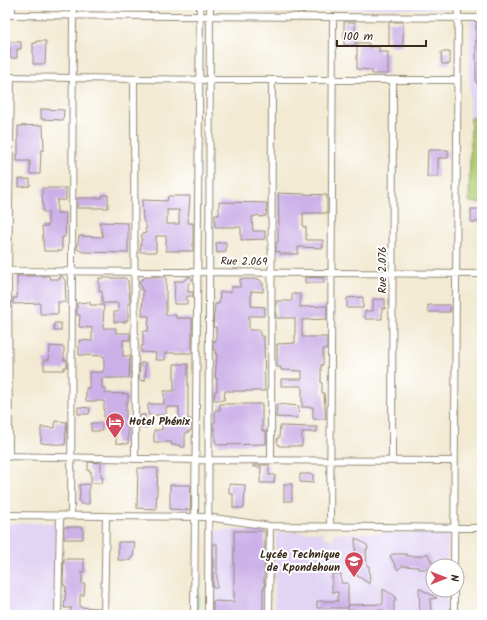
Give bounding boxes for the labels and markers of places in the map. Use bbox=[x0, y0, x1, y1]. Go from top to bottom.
hotel icon: Hotel Phénix bbox=[104, 411, 126, 439]
place label: Hotel Phénix bbox=[129, 413, 191, 431]
place label: Lycée Technique de Kpondehoun bbox=[260, 546, 341, 577]
school or university icon: Lycée Technique de Kpondehoun bbox=[343, 550, 365, 578]

